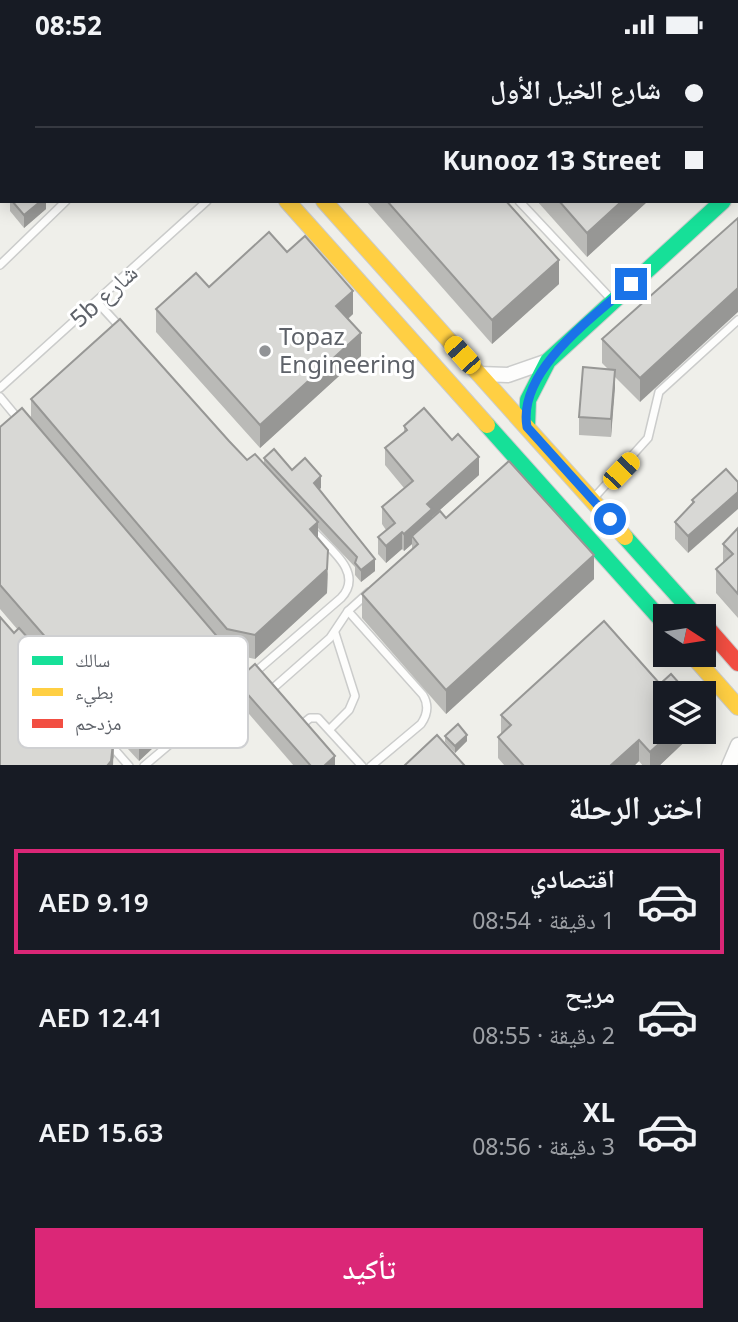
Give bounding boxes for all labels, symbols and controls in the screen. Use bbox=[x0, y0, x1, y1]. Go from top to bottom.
text: 08:52 bbox=[35, 7, 102, 43]
text: شارع الخيل الأول bbox=[490, 71, 661, 107]
text: Kunooz 13 Street bbox=[443, 142, 661, 178]
street label: 5b شارع bbox=[62, 256, 144, 334]
route end bbox=[615, 268, 647, 300]
place label: Topaz Engineering bbox=[279, 319, 416, 380]
car bbox=[441, 332, 484, 378]
marker: Topaz Engineering bbox=[257, 343, 273, 359]
car bbox=[599, 449, 644, 493]
route start bbox=[594, 503, 626, 535]
north arrow bbox=[653, 604, 716, 667]
map controls bbox=[653, 604, 716, 744]
legend bbox=[18, 636, 248, 748]
text: سالك bbox=[75, 647, 110, 673]
text: بطيء bbox=[75, 679, 114, 708]
button: layers bbox=[653, 681, 716, 744]
text: مزدحم bbox=[75, 710, 121, 736]
text: اختر الرحلة bbox=[568, 785, 703, 828]
text: اقتصادي bbox=[530, 860, 615, 896]
icon: car bbox=[636, 870, 699, 933]
text: AED 9.19 bbox=[39, 884, 149, 920]
text: 1 دقيقة · 08:54 bbox=[472, 904, 615, 936]
text: مريح bbox=[565, 975, 615, 1011]
icon: car bbox=[636, 985, 699, 1048]
text: AED 12.41 bbox=[39, 999, 163, 1035]
text: 2 دقيقة · 08:55 bbox=[472, 1019, 615, 1051]
text: XL bbox=[583, 1094, 615, 1130]
icon: car bbox=[636, 1100, 699, 1163]
text: AED 15.63 bbox=[39, 1114, 163, 1150]
text: 3 دقيقة · 08:56 bbox=[472, 1130, 615, 1162]
button: تأكيد bbox=[35, 1228, 703, 1308]

